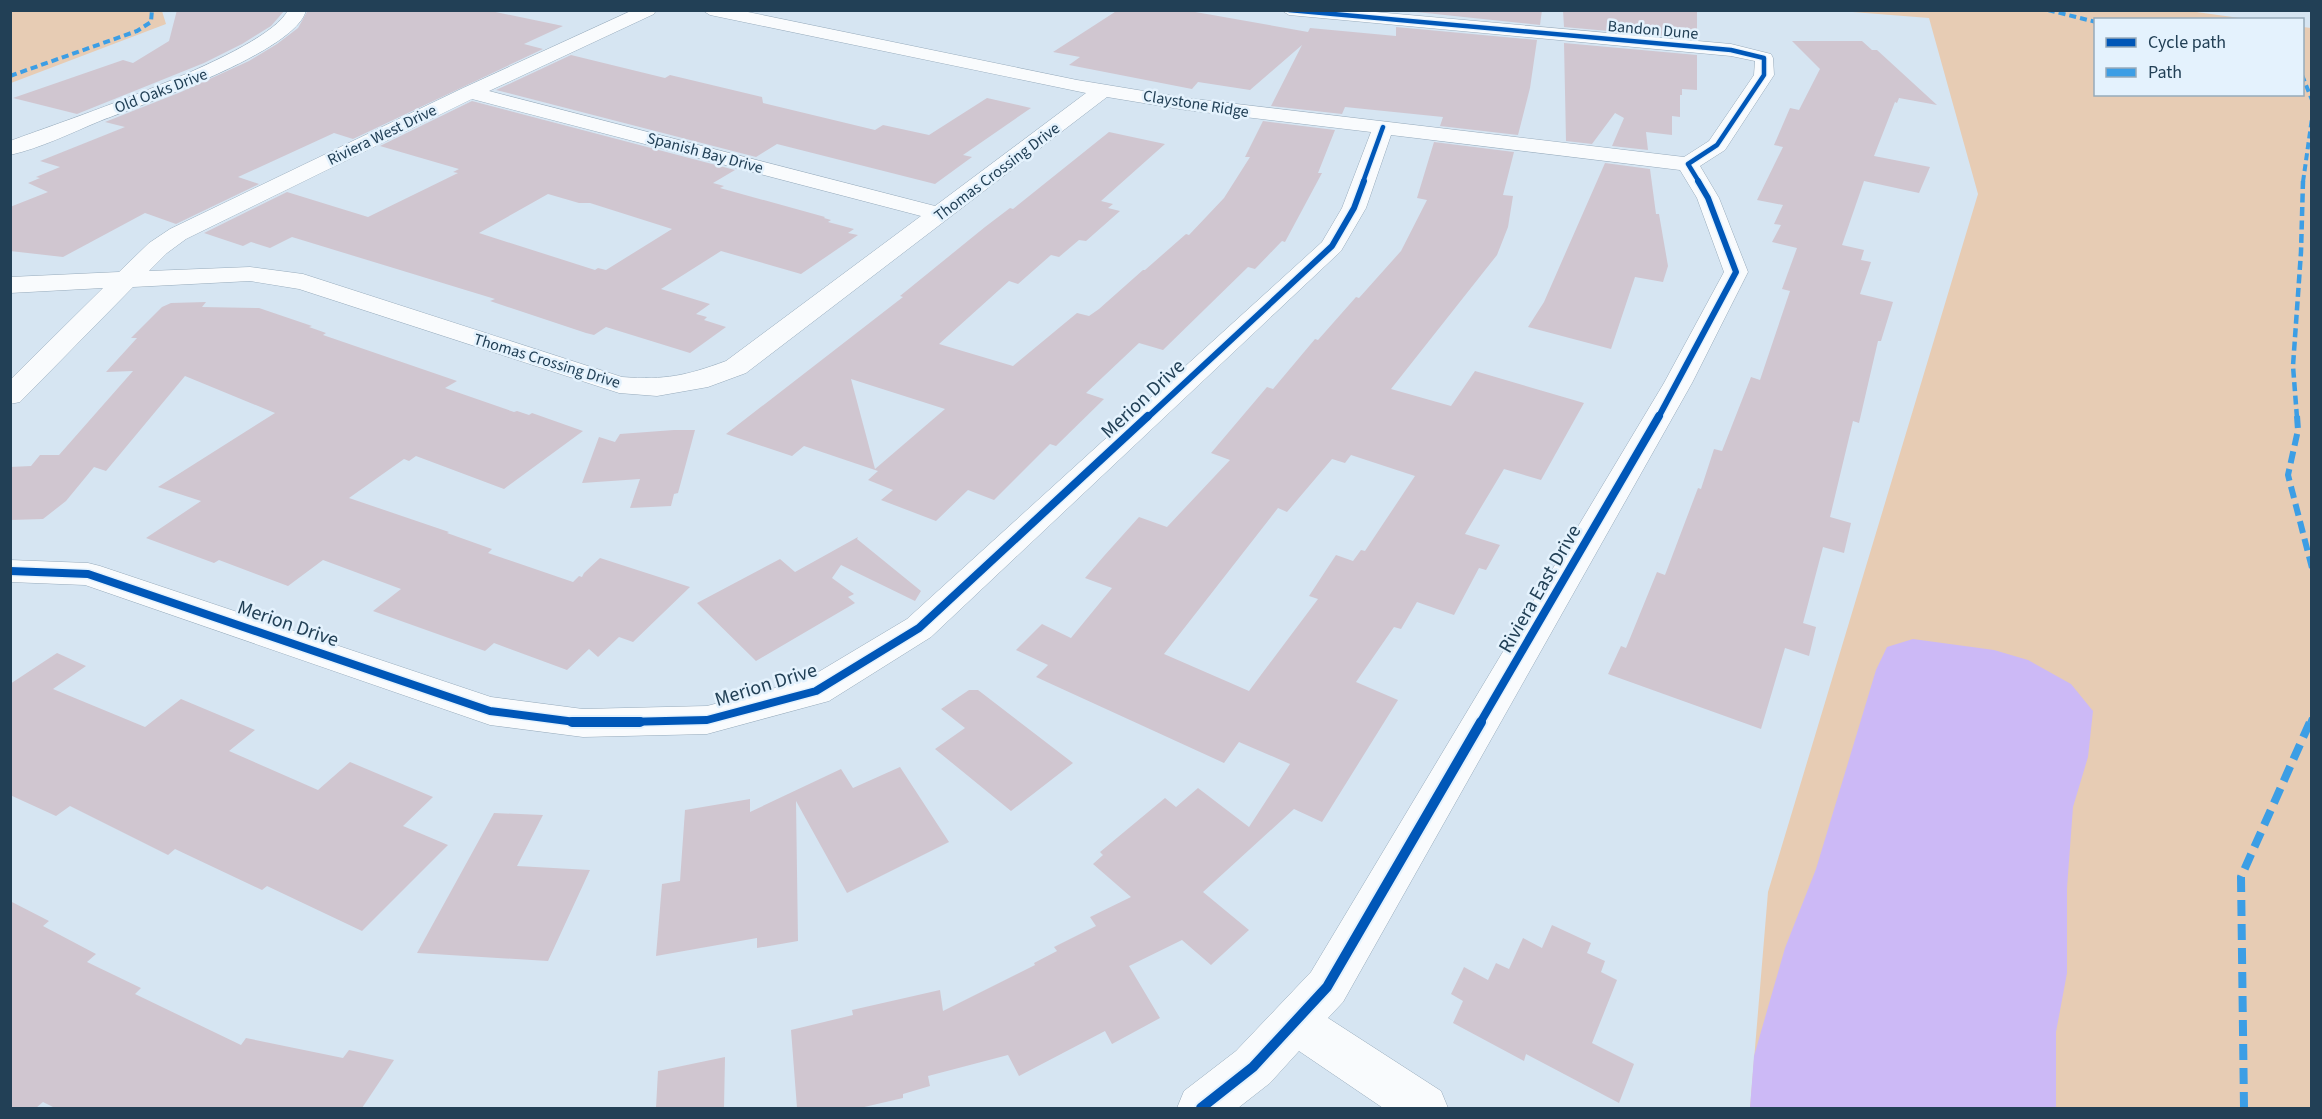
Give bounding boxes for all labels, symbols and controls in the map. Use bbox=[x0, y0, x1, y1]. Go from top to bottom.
street label: Bandon Dune bbox=[1607, 15, 1699, 45]
legend bbox=[2094, 18, 2304, 96]
text: Cycle path bbox=[2148, 30, 2226, 55]
text: Path bbox=[2148, 60, 2182, 85]
street label: Old Oaks Drive bbox=[111, 63, 211, 119]
street label: Claystone Ridge bbox=[1142, 85, 1250, 123]
street label: Riviera West Drive bbox=[324, 99, 440, 171]
street label: Thomas Crossing Drive bbox=[930, 117, 1065, 227]
street label: Spanish Bay Drive bbox=[644, 127, 766, 179]
street label: Thomas Crossing Drive bbox=[471, 328, 623, 394]
street label: Merion Drive bbox=[1095, 353, 1191, 445]
street label: Riviera East Drive bbox=[1492, 520, 1588, 658]
street label: Merion Drive bbox=[234, 594, 342, 654]
street label: Merion Drive bbox=[711, 656, 821, 714]

